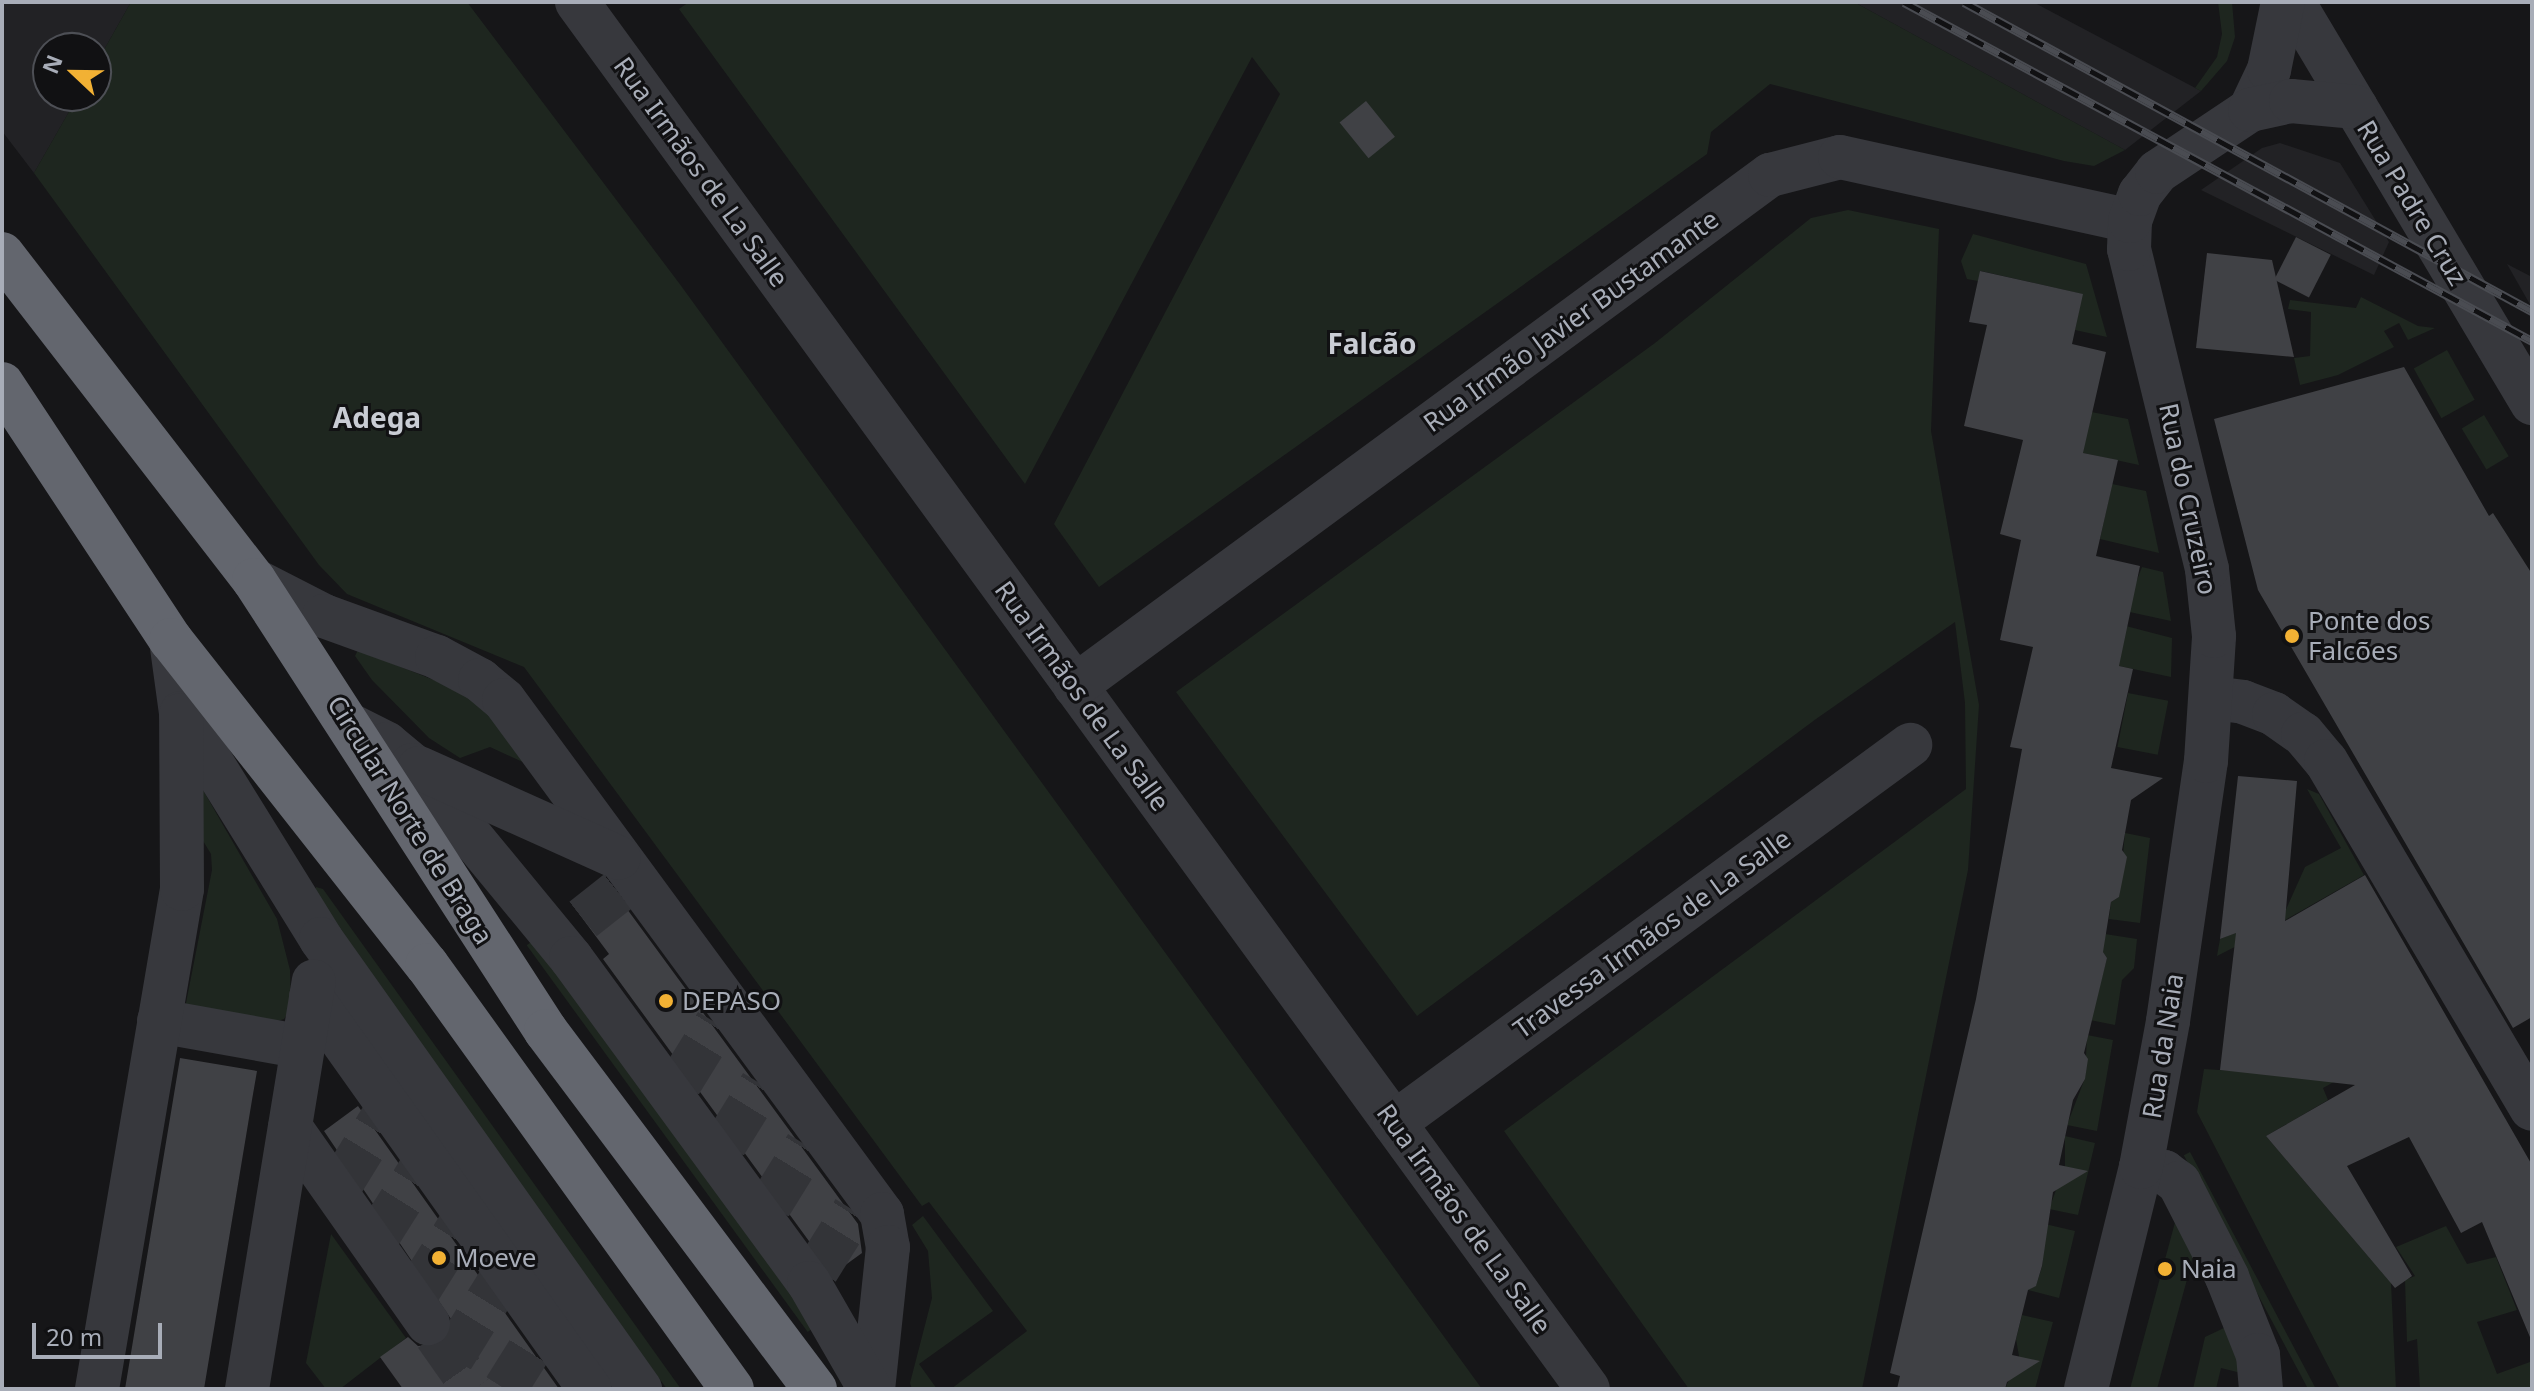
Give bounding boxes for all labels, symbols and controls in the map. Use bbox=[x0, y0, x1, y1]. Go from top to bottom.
north arrow bbox=[32, 32, 112, 112]
text: N bbox=[34, 50, 69, 78]
street label: Rua Irmãos de La Salle bbox=[607, 51, 795, 293]
street label: Rua Padre Cruz bbox=[2350, 115, 2474, 291]
street label: Rua Irmão Javier Bustamante bbox=[1418, 204, 1724, 438]
district label: Falcão bbox=[1327, 326, 1417, 360]
district label: Adega bbox=[333, 400, 421, 434]
street label: Rua do Cruzeiro bbox=[2152, 400, 2224, 598]
street label: Rua Irmãos de La Salle bbox=[988, 575, 1176, 817]
place label: Ponte dos Falcões bbox=[2308, 605, 2431, 666]
marker: Ponte dos Falcões bbox=[2283, 627, 2301, 645]
street label: Circular Norte de Braga bbox=[321, 690, 499, 950]
street label: Travessa Irmãos de La Salle bbox=[1507, 823, 1797, 1045]
street label: Rua da Naia bbox=[2136, 971, 2190, 1121]
place label: DEPASO bbox=[682, 985, 781, 1017]
marker: DEPASO bbox=[657, 992, 675, 1010]
street label: Rua Irmãos de La Salle bbox=[1370, 1098, 1558, 1340]
place label: Moeve bbox=[455, 1242, 536, 1274]
marker: Moeve bbox=[430, 1249, 448, 1267]
place label: Naia bbox=[2181, 1253, 2237, 1285]
marker: Naia bbox=[2156, 1260, 2174, 1278]
scale bar bbox=[36, 1307, 166, 1357]
text: 20 m bbox=[46, 1320, 102, 1353]

